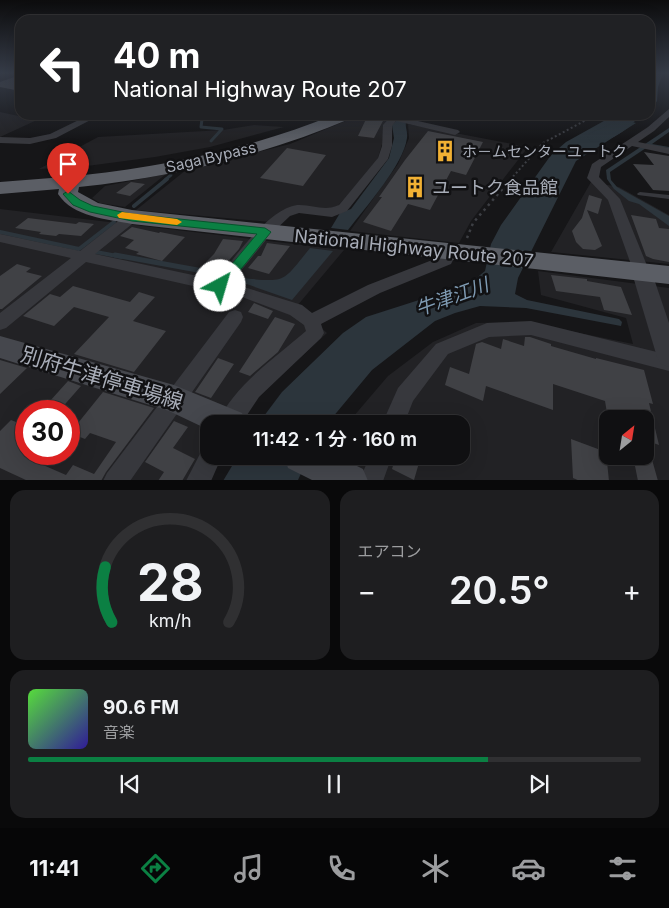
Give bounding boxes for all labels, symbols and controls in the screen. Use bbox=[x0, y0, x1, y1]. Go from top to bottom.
text: 40 m bbox=[113, 34, 201, 76]
icon: left bbox=[30, 35, 95, 100]
text: National Highway Route 207 bbox=[113, 76, 407, 102]
street label: Saga Bypass bbox=[164, 137, 258, 177]
building icon: ホ－ムセンターユートク bbox=[432, 138, 458, 164]
place label: ホ－ムセンターユートク bbox=[462, 142, 627, 161]
pin bbox=[47, 143, 89, 194]
icon: arrive bbox=[54, 150, 82, 178]
building icon: ユートク食品館 bbox=[402, 174, 428, 200]
place label: ユートク食品館 bbox=[432, 177, 558, 198]
street label: National Highway Route 207 bbox=[293, 225, 535, 271]
position arrow bbox=[193, 259, 245, 311]
water label: 牛津江川 bbox=[412, 273, 494, 321]
street label: 別府牛津停車場線 bbox=[18, 341, 186, 415]
speed limit sign: 30 bbox=[15, 400, 80, 465]
north arrow bbox=[599, 410, 654, 465]
map controls bbox=[599, 410, 654, 465]
text: 11:42 · 1 分 · 160 m bbox=[253, 428, 417, 451]
text: エアコン bbox=[358, 541, 422, 561]
text: 28 bbox=[136, 551, 203, 614]
text: 20.5° bbox=[449, 567, 550, 613]
text: − bbox=[358, 574, 376, 608]
text: + bbox=[622, 574, 641, 608]
text: km/h bbox=[149, 610, 191, 631]
text: 90.6 FM bbox=[103, 696, 179, 719]
text: 音楽 bbox=[103, 722, 135, 742]
icon: previous bbox=[116, 770, 144, 798]
icon: pause bbox=[320, 770, 348, 798]
icon: next bbox=[525, 770, 553, 798]
icon: directions bbox=[138, 851, 173, 886]
icon: music bbox=[231, 851, 266, 886]
icon: phone bbox=[324, 851, 359, 886]
icon: climate bbox=[418, 851, 453, 886]
icon: car bbox=[511, 851, 546, 886]
icon: filters bbox=[605, 851, 640, 886]
text: 11:41 bbox=[29, 855, 79, 881]

